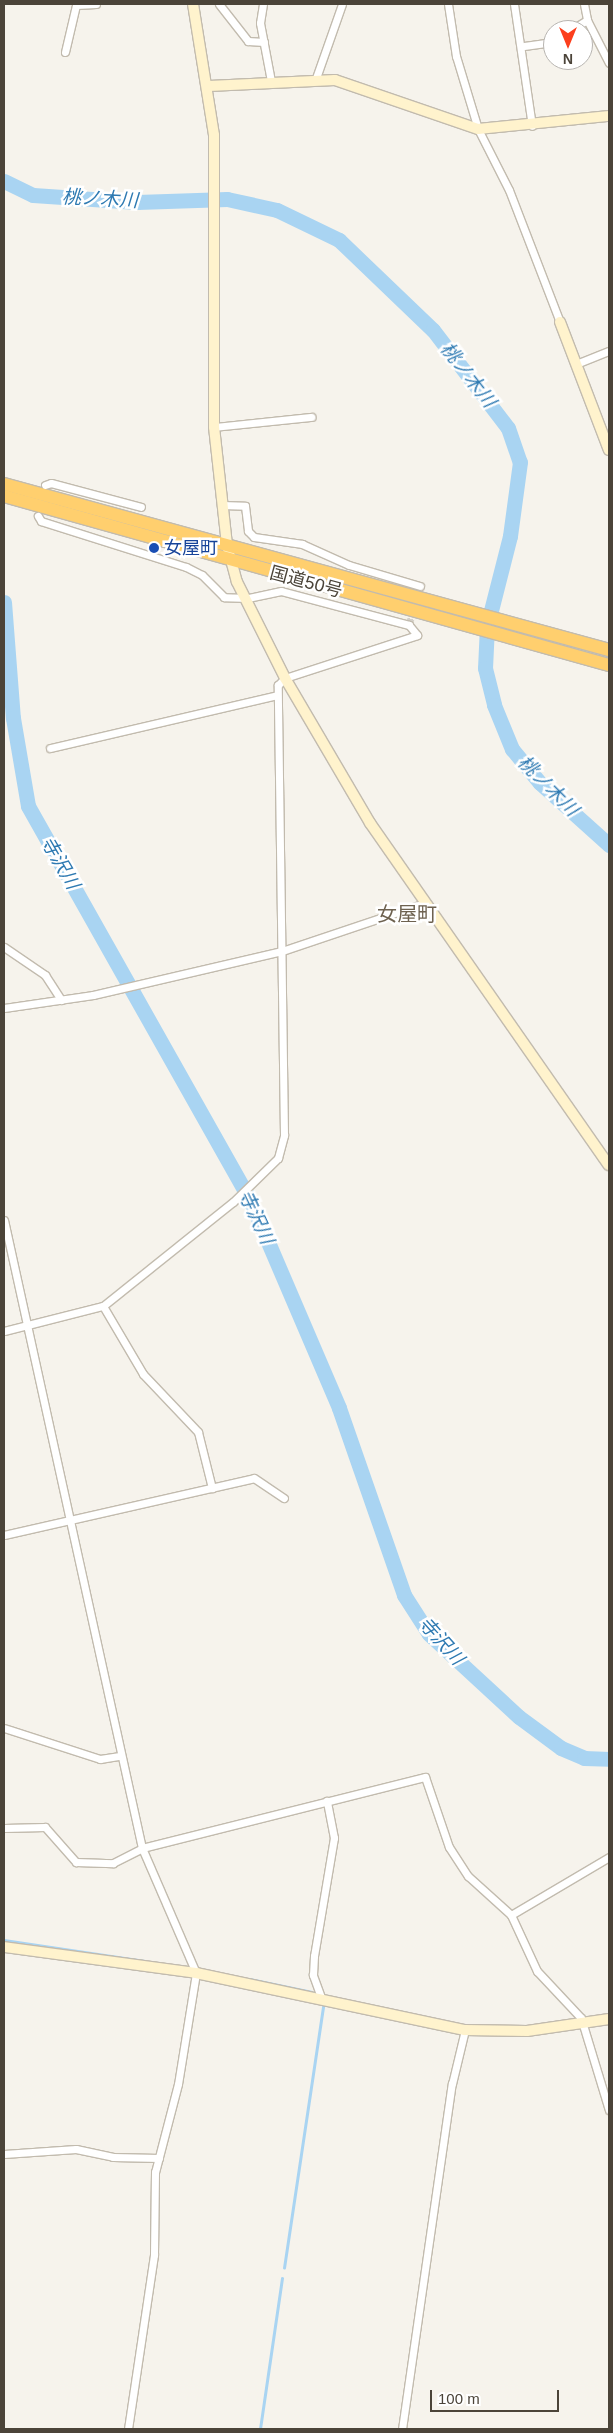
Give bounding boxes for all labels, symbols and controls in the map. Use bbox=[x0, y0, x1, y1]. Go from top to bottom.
north arrow bbox=[543, 20, 593, 70]
text: N bbox=[563, 51, 573, 67]
water label: 桃ノ木川 bbox=[61, 186, 139, 212]
water label: 桃ノ木川 bbox=[436, 338, 500, 412]
place label: 女屋町 bbox=[164, 537, 218, 559]
marker: 女屋町 bbox=[148, 542, 160, 554]
street label: 国道50号 bbox=[267, 562, 345, 602]
water label: 桃ノ木川 bbox=[513, 751, 583, 821]
water label: 寺沢川 bbox=[36, 833, 84, 893]
district label: 女屋町 bbox=[377, 902, 437, 926]
water label: 寺沢川 bbox=[234, 1186, 278, 1248]
water label: 寺沢川 bbox=[413, 1612, 469, 1670]
scale bar bbox=[433, 2380, 562, 2412]
text: 100 m bbox=[438, 2390, 480, 2407]

